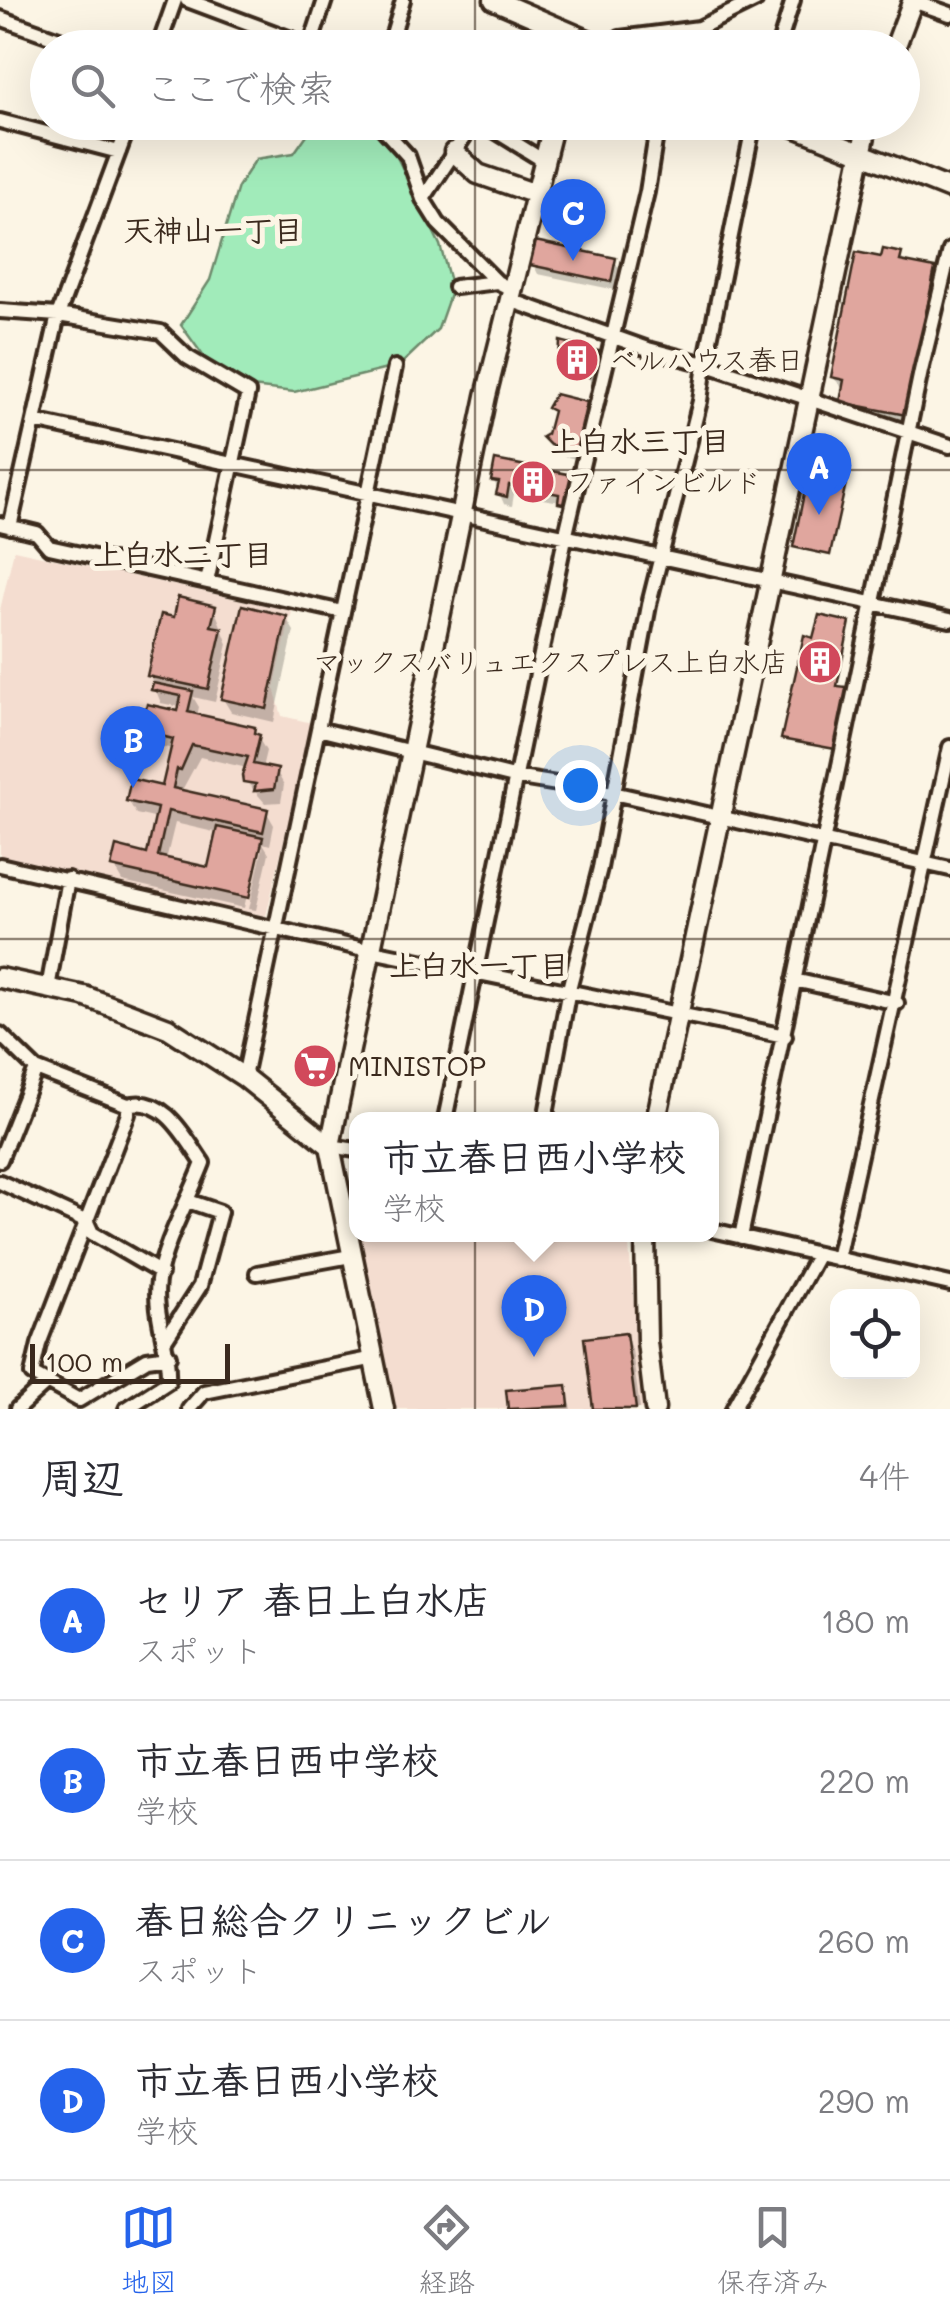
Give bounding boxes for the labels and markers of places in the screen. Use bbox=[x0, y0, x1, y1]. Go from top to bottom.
pin: C bbox=[540, 178, 606, 261]
building icon: ベルハウス春日 bbox=[554, 337, 600, 383]
place label: ベルハウス春日 bbox=[610, 341, 804, 377]
pin: A bbox=[786, 432, 852, 515]
building icon: ファインビルド bbox=[510, 459, 556, 505]
place label: ファインビルド bbox=[566, 463, 761, 499]
building icon: マックスバリュエクスプレス上白水店 bbox=[797, 639, 843, 685]
place label: マックスバリュエクスプレス上白水店 bbox=[313, 643, 788, 679]
pin: B bbox=[100, 706, 166, 788]
supermarket icon: MINISTOP bbox=[292, 1043, 338, 1089]
place label: MINISTOP bbox=[348, 1047, 486, 1083]
pin: D bbox=[502, 1274, 566, 1357]

